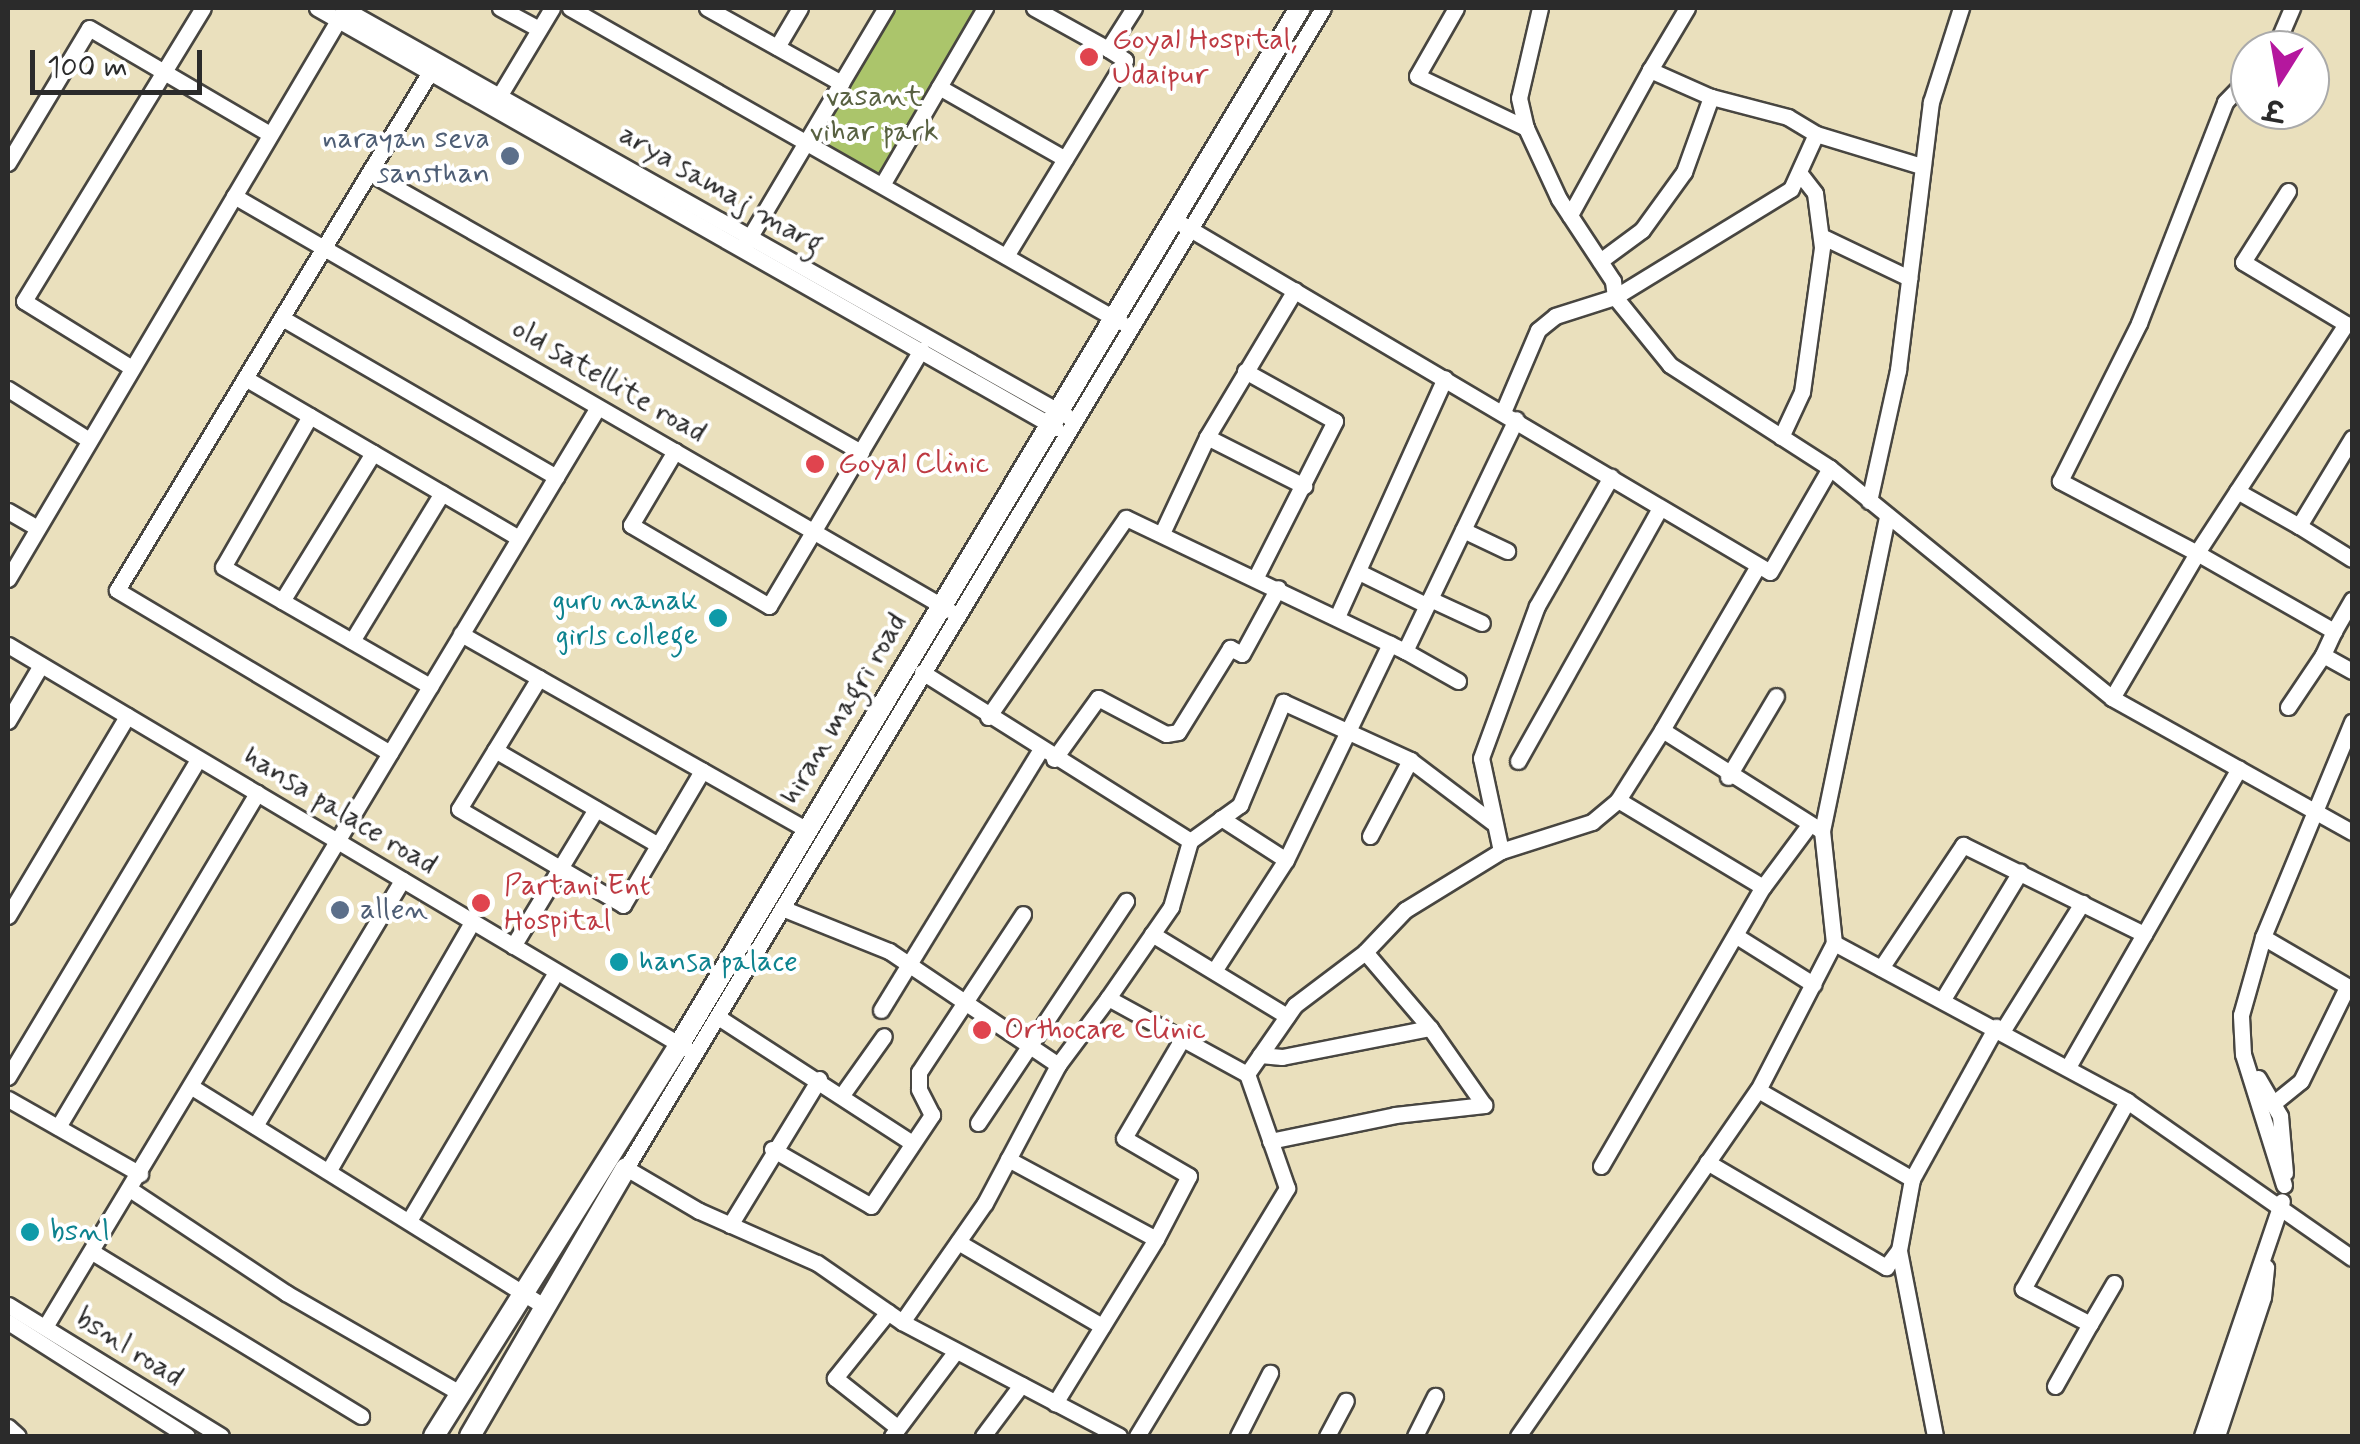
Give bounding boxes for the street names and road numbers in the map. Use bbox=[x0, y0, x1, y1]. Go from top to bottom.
street label: arya samaj marg bbox=[616, 119, 826, 261]
street label: old satellite road bbox=[508, 312, 710, 450]
street label: hiran magri road bbox=[773, 608, 915, 810]
street label: hansa palace road bbox=[237, 739, 443, 883]
street label: bsnl road bbox=[68, 1301, 190, 1395]

